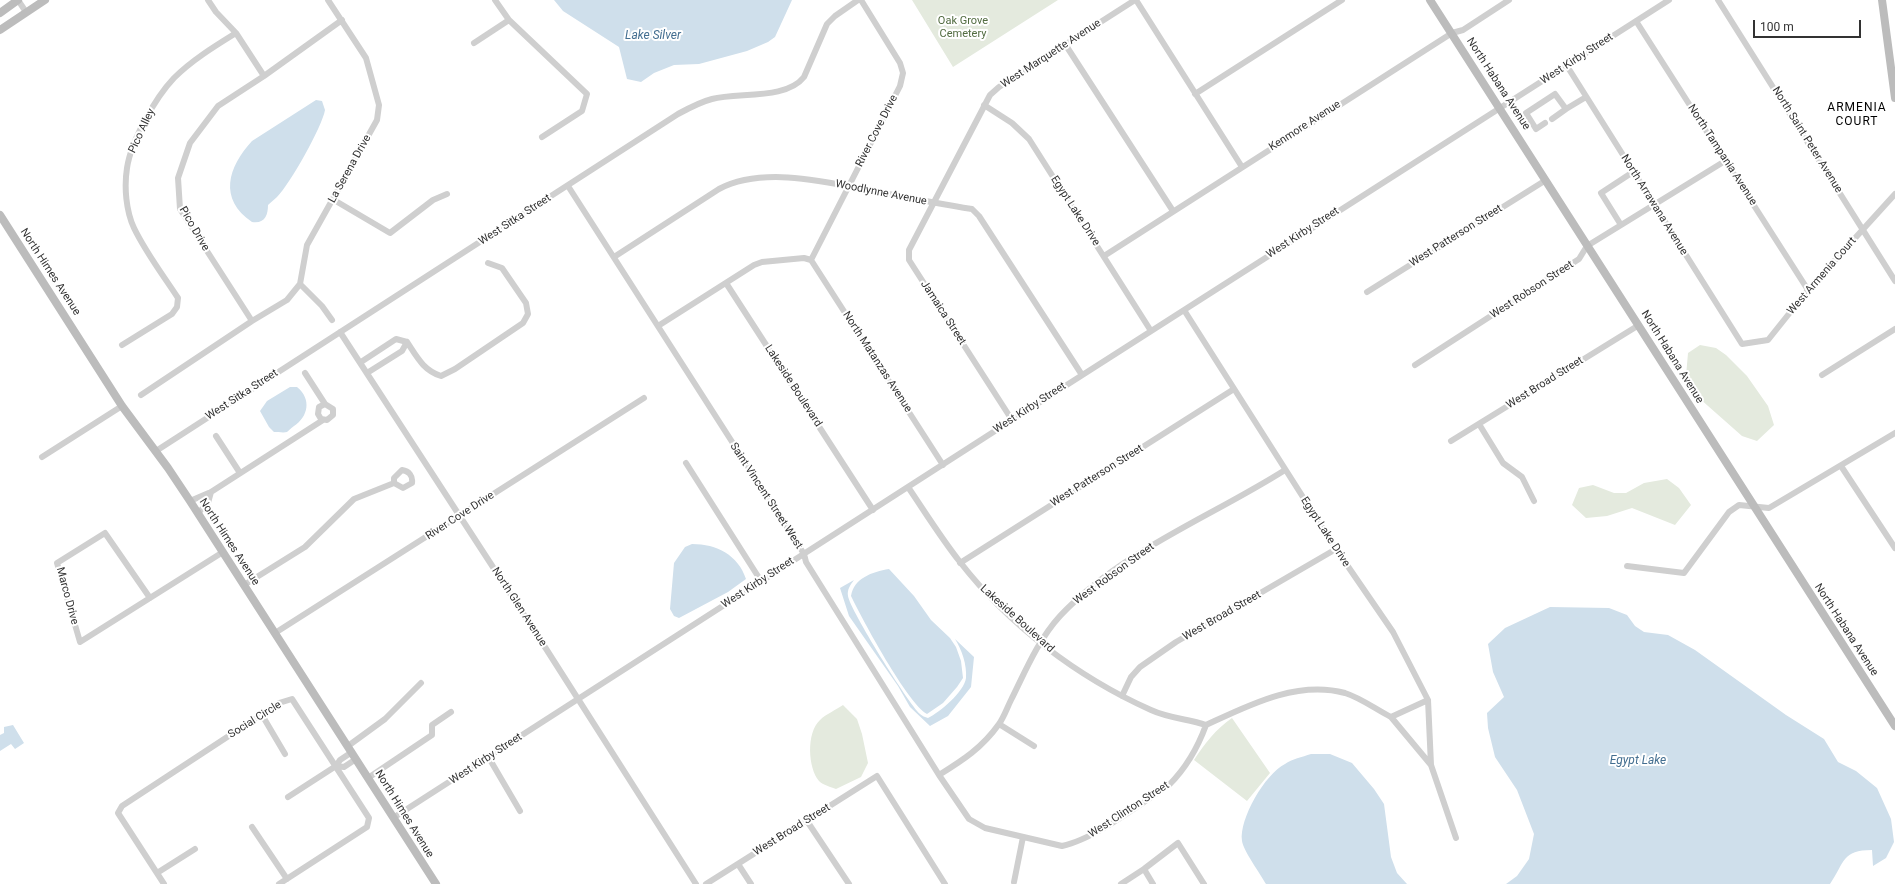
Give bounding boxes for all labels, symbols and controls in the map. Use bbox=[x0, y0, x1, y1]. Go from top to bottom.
scale bar bbox=[1755, 12, 1863, 38]
park label: Oak Grove Cemetery bbox=[938, 14, 988, 40]
street label: West Marquette Avenue bbox=[999, 17, 1103, 91]
text: 100 m bbox=[1760, 20, 1794, 34]
water label: Lake Silver bbox=[625, 29, 681, 43]
street label: West Kirby Street bbox=[1538, 31, 1616, 87]
street label: North Habana Avenue bbox=[1463, 35, 1533, 133]
street label: North Saint Peter Avenue bbox=[1769, 84, 1845, 196]
street label: River Cove Drive bbox=[853, 93, 901, 169]
street label: Kenmore Avenue bbox=[1267, 98, 1343, 154]
district label: ARMENIA COURT bbox=[1827, 101, 1887, 129]
street label: North Tampania Avenue bbox=[1684, 102, 1760, 208]
street label: Pico Alley bbox=[126, 107, 158, 155]
street label: La Serena Drive bbox=[326, 133, 374, 205]
street label: North Arrawana Avenue bbox=[1618, 152, 1690, 258]
street label: Egypt Lake Drive bbox=[1047, 174, 1103, 248]
street label: Woodlynne Avenue bbox=[834, 178, 928, 208]
street label: West Sitka Street bbox=[476, 192, 554, 248]
street label: West Patterson Street bbox=[1407, 202, 1505, 270]
street label: Pico Drive bbox=[176, 204, 212, 254]
street label: West Kirby Street bbox=[1264, 205, 1342, 261]
street label: North Himes Avenue bbox=[17, 226, 83, 318]
street label: West Armenia Court bbox=[1785, 235, 1859, 317]
street label: West Robson Street bbox=[1488, 258, 1576, 322]
street label: Jamaica Street bbox=[917, 278, 969, 348]
street label: North Habana Avenue bbox=[1638, 308, 1706, 406]
street label: North Matanzas Avenue bbox=[839, 309, 915, 415]
street label: Lakeside Boulevard bbox=[762, 343, 824, 429]
street label: West Broad Street bbox=[1504, 354, 1586, 412]
street label: West Sitka Street bbox=[203, 367, 281, 423]
street label: West Kirby Street bbox=[991, 380, 1069, 436]
street label: Saint Vincent Street West bbox=[727, 440, 805, 552]
street label: West Patterson Street bbox=[1048, 442, 1146, 510]
street label: River Cove Drive bbox=[423, 489, 497, 543]
street label: Egypt Lake Drive bbox=[1297, 495, 1353, 569]
street label: North Himes Avenue bbox=[196, 496, 262, 588]
street label: West Robson Street bbox=[1071, 540, 1157, 608]
street label: West Kirby Street bbox=[719, 555, 797, 611]
street label: North Glen Avenue bbox=[489, 565, 549, 649]
street label: Marco Drive bbox=[53, 566, 81, 626]
street label: North Habana Avenue bbox=[1811, 581, 1881, 679]
street label: Lakeside Boulevard bbox=[977, 582, 1057, 656]
street label: West Broad Street bbox=[1181, 588, 1263, 644]
street label: Social Circle bbox=[226, 698, 284, 742]
street label: West Kirby Street bbox=[447, 731, 525, 787]
water label: Egypt Lake bbox=[1610, 754, 1666, 768]
street label: North Himes Avenue bbox=[372, 768, 436, 860]
street label: West Clinton Street bbox=[1086, 779, 1172, 841]
street label: West Broad Street bbox=[751, 801, 833, 859]

